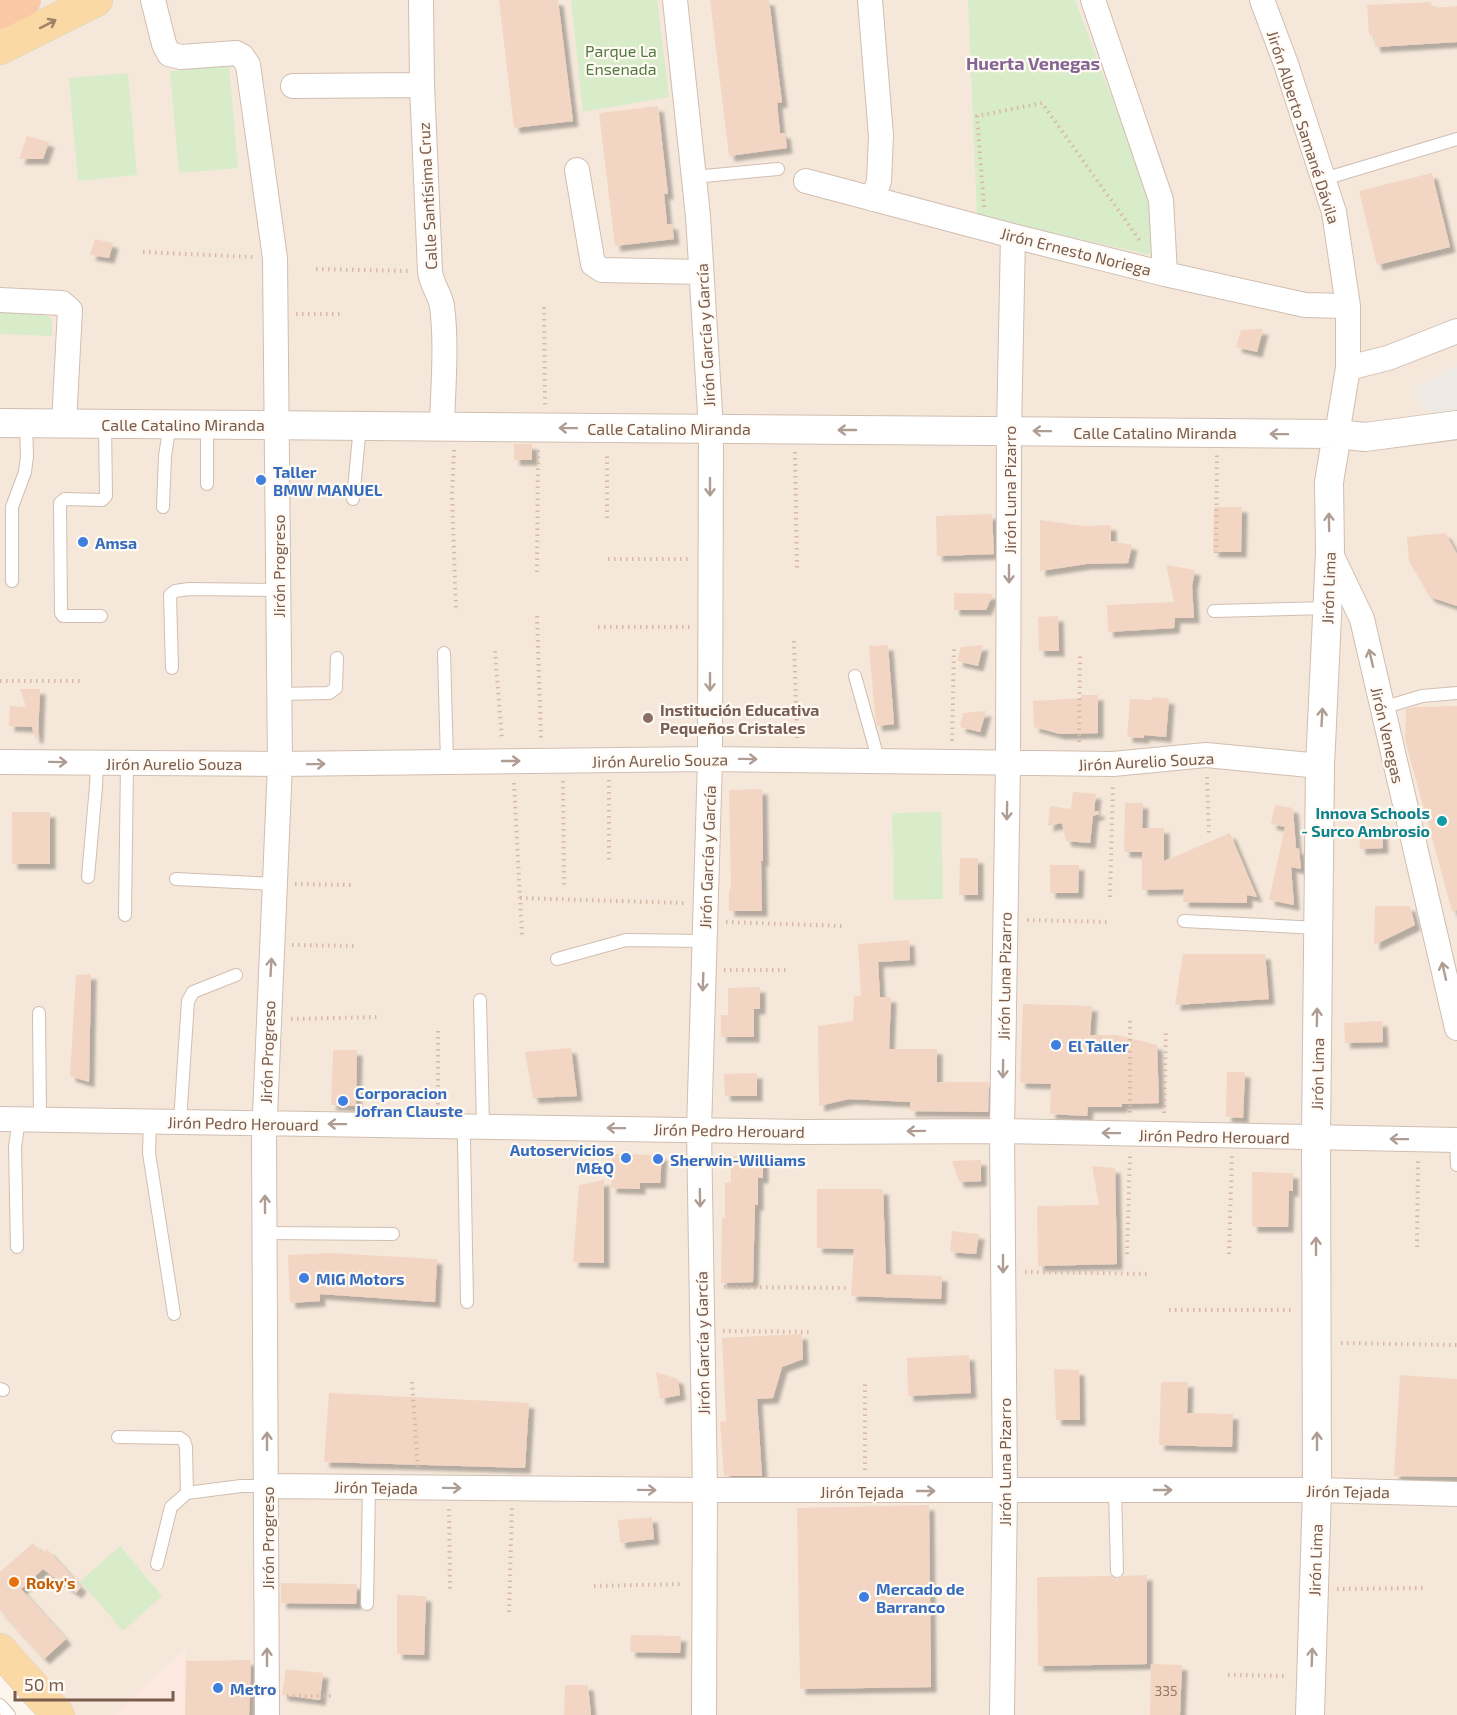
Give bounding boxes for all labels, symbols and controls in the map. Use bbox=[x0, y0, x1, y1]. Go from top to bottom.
one-way arrow bbox=[38, 18, 56, 29]
street label: Jirón Alberto Samané Dávila bbox=[1264, 28, 1344, 226]
park label: Parque La Ensenada bbox=[585, 41, 657, 78]
district label: Huerta Venegas bbox=[966, 52, 1100, 74]
street label: Calle Santísima Cruz bbox=[414, 122, 440, 270]
street label: Jirón Ernesto Noriega bbox=[999, 223, 1153, 279]
street label: Jirón García y García bbox=[692, 263, 718, 407]
street label: Calle Catalino Miranda bbox=[101, 415, 265, 434]
street label: Calle Catalino Miranda bbox=[587, 419, 751, 438]
one-way arrow bbox=[558, 422, 578, 434]
street label: Calle Catalino Miranda bbox=[1073, 423, 1237, 442]
one-way arrow bbox=[837, 424, 857, 436]
street label: Jirón Luna Pizarro bbox=[1000, 426, 1019, 554]
one-way arrow bbox=[1032, 426, 1052, 437]
one-way arrow bbox=[1269, 428, 1289, 439]
place label: Taller BMW MANUEL bbox=[273, 462, 383, 499]
marker: Taller BMW MANUEL bbox=[254, 473, 268, 487]
one-way arrow bbox=[704, 477, 716, 497]
one-way arrow bbox=[1323, 512, 1335, 532]
street label: Jirón Progreso bbox=[269, 514, 288, 618]
place label: Amsa bbox=[95, 533, 137, 552]
marker: Amsa bbox=[76, 535, 90, 549]
street label: Jirón Lima bbox=[1317, 551, 1339, 625]
one-way arrow bbox=[1003, 563, 1015, 583]
one-way arrow bbox=[1364, 649, 1376, 668]
one-way arrow bbox=[704, 672, 716, 692]
street label: Jirón Venegas bbox=[1368, 685, 1408, 785]
place label: Institución Educativa Pequeños Cristales bbox=[660, 700, 819, 737]
one-way arrow bbox=[1316, 707, 1327, 727]
marker: Institución Educativa Pequeños Cristales bbox=[641, 711, 655, 725]
street label: Jirón Aurelio Souza bbox=[1077, 748, 1215, 774]
street label: Jirón Aurelio Souza bbox=[592, 749, 728, 771]
one-way arrow bbox=[738, 753, 758, 765]
street label: Jirón Aurelio Souza bbox=[106, 754, 242, 773]
one-way arrow bbox=[501, 755, 521, 767]
one-way arrow bbox=[48, 756, 68, 768]
one-way arrow bbox=[306, 758, 326, 769]
street label: Jirón García y García bbox=[695, 785, 719, 929]
one-way arrow bbox=[1001, 800, 1013, 820]
place label: Innova Schools - Surco Ambrosio bbox=[1301, 803, 1430, 840]
marker: Innova Schools - Surco Ambrosio bbox=[1435, 814, 1449, 828]
street label: Jirón Luna Pizarro bbox=[993, 912, 1015, 1040]
one-way arrow bbox=[266, 957, 277, 977]
one-way arrow bbox=[1437, 961, 1449, 980]
one-way arrow bbox=[698, 972, 709, 992]
street label: Jirón Progreso bbox=[256, 1000, 278, 1104]
one-way arrow bbox=[1311, 1007, 1323, 1027]
place label: El Taller bbox=[1068, 1036, 1129, 1055]
marker: El Taller bbox=[1049, 1038, 1063, 1052]
street label: Jirón Lima bbox=[1307, 1038, 1327, 1110]
one-way arrow bbox=[997, 1058, 1009, 1078]
place label: Corporacion Jofran Clauste bbox=[355, 1083, 463, 1120]
marker: Corporacion Jofran Clauste bbox=[336, 1094, 350, 1108]
street label: Jirón Pedro Herouard bbox=[167, 1112, 319, 1134]
one-way arrow bbox=[327, 1118, 347, 1130]
street label: Jirón Pedro Herouard bbox=[653, 1119, 805, 1141]
one-way arrow bbox=[606, 1123, 626, 1134]
one-way arrow bbox=[906, 1125, 926, 1137]
street label: Jirón Pedro Herouard bbox=[1138, 1125, 1290, 1147]
one-way arrow bbox=[1101, 1128, 1121, 1139]
one-way arrow bbox=[1389, 1133, 1409, 1145]
place label: Autoservicios M&Q bbox=[510, 1140, 614, 1178]
place label: Sherwin-Williams bbox=[670, 1150, 806, 1169]
marker: Autoservicios M&Q bbox=[619, 1151, 633, 1165]
marker: Sherwin-Williams bbox=[651, 1152, 665, 1166]
one-way arrow bbox=[694, 1188, 706, 1207]
one-way arrow bbox=[259, 1194, 271, 1214]
one-way arrow bbox=[1310, 1236, 1322, 1256]
one-way arrow bbox=[997, 1253, 1009, 1273]
place label: MIG Motors bbox=[316, 1269, 405, 1288]
marker: MIG Motors bbox=[297, 1271, 311, 1285]
street label: Jirón García y García bbox=[691, 1271, 713, 1415]
street label: Jirón Luna Pizarro bbox=[995, 1398, 1014, 1526]
one-way arrow bbox=[261, 1431, 273, 1451]
one-way arrow bbox=[1311, 1431, 1323, 1451]
street label: Jirón Tejada bbox=[334, 1477, 418, 1498]
street label: Jirón Tejada bbox=[1306, 1481, 1390, 1502]
one-way arrow bbox=[441, 1482, 461, 1494]
street label: Jirón Tejada bbox=[820, 1482, 904, 1502]
one-way arrow bbox=[636, 1484, 656, 1496]
one-way arrow bbox=[1152, 1484, 1172, 1496]
one-way arrow bbox=[915, 1485, 935, 1497]
street label: Jirón Progreso bbox=[258, 1486, 277, 1590]
street label: Jirón Lima bbox=[1304, 1523, 1326, 1597]
place label: Roky's bbox=[26, 1573, 76, 1593]
marker: Roky's bbox=[7, 1575, 21, 1589]
place label: Mercado de Barranco bbox=[876, 1579, 965, 1616]
marker: Mercado de Barranco bbox=[857, 1590, 871, 1604]
one-way arrow bbox=[261, 1647, 273, 1667]
one-way arrow bbox=[1306, 1647, 1317, 1667]
scale bar bbox=[15, 1664, 172, 1702]
text: 50 m bbox=[24, 1673, 64, 1695]
place label: Metro bbox=[230, 1679, 276, 1698]
marker: Metro bbox=[211, 1681, 225, 1695]
house number: 335 bbox=[1154, 1682, 1178, 1699]

